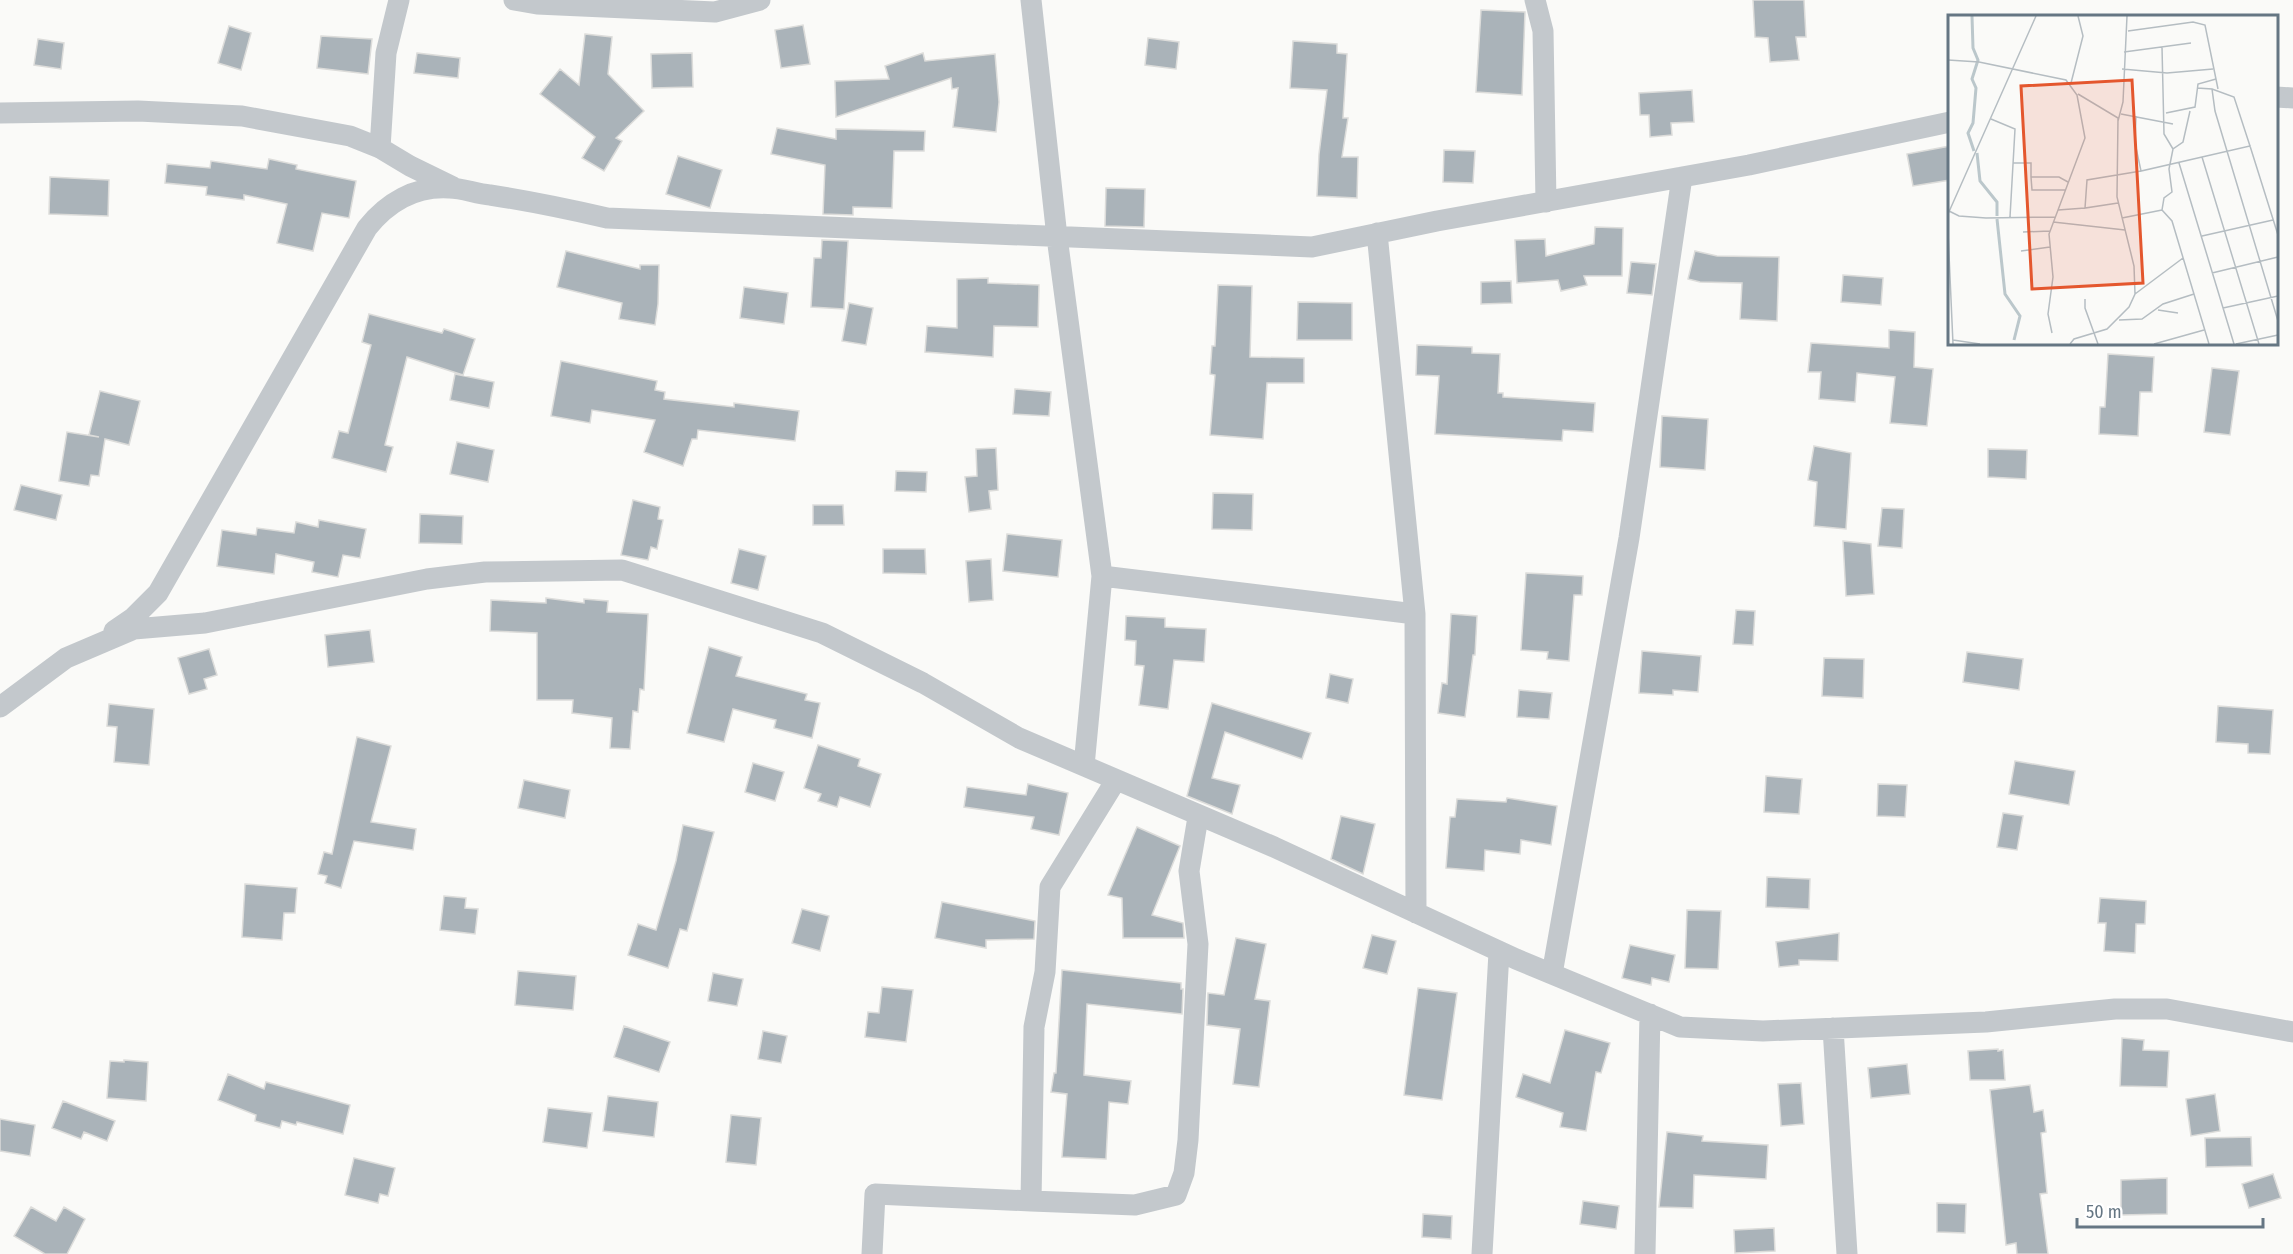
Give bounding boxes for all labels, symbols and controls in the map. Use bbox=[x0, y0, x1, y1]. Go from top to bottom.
inset map bbox=[1948, 15, 2278, 345]
scale bar bbox=[2077, 1191, 2263, 1229]
text: 50 m bbox=[2086, 1201, 2122, 1223]

